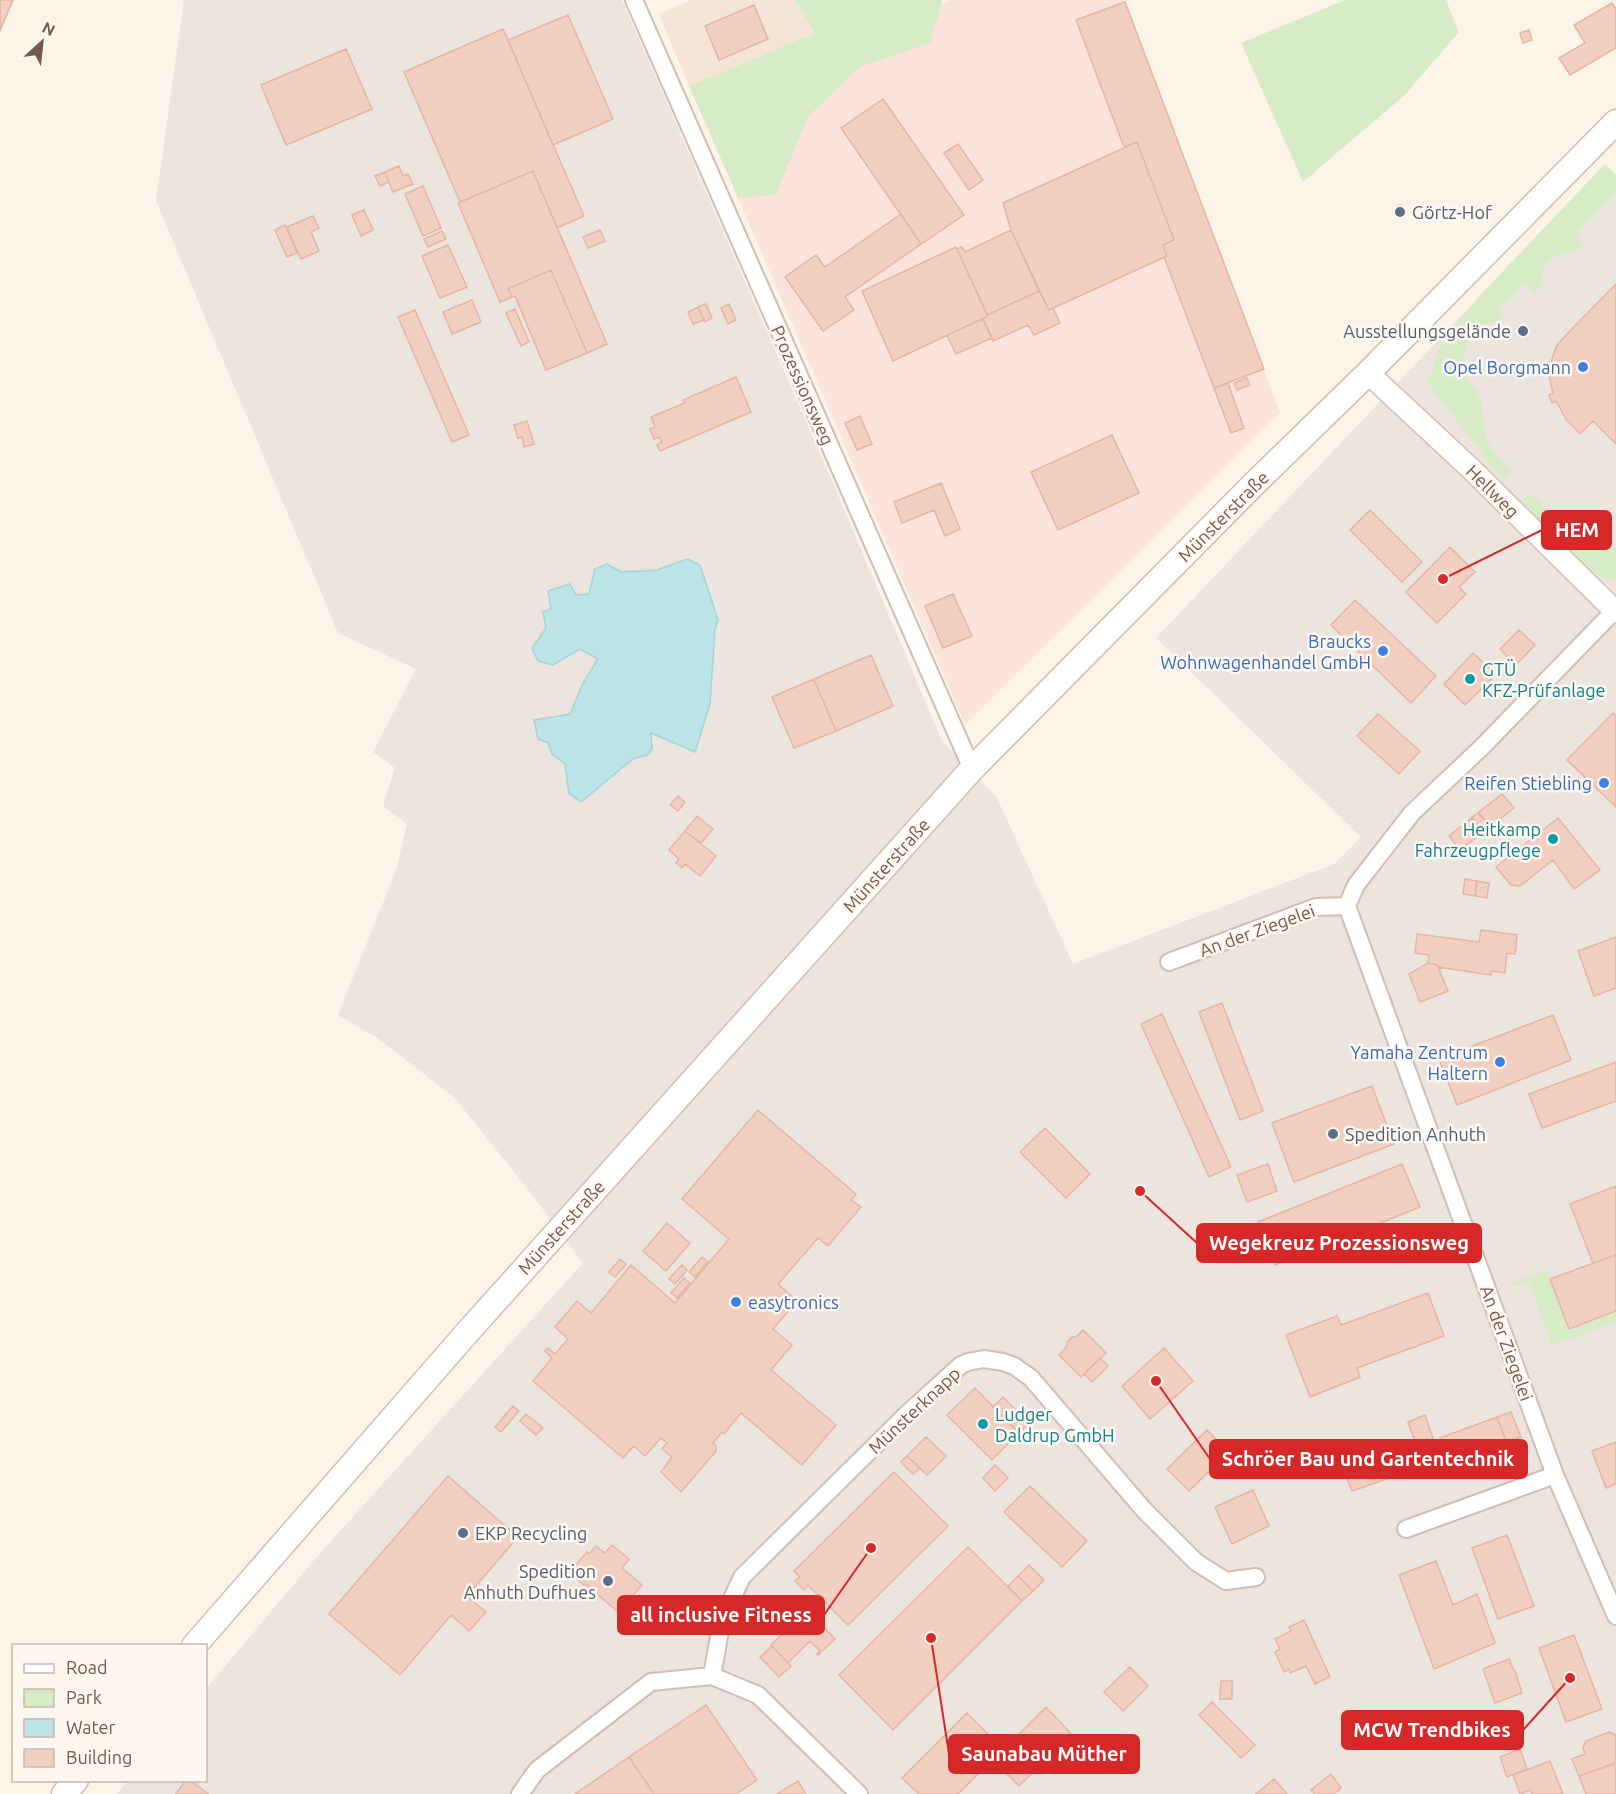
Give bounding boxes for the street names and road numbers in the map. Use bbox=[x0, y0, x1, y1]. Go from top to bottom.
street label: Prozessionsweg bbox=[768, 322, 838, 448]
street label: Hellweg bbox=[1463, 461, 1523, 521]
street label: Münsterstraße bbox=[1174, 467, 1272, 565]
street label: Münsterstraße bbox=[839, 814, 933, 916]
street label: An der Ziegelei bbox=[1196, 900, 1318, 960]
street label: Münsterstraße bbox=[514, 1176, 608, 1278]
street label: An der Ziegelei bbox=[1477, 1282, 1537, 1404]
street label: Münsterknapp bbox=[864, 1363, 964, 1457]

